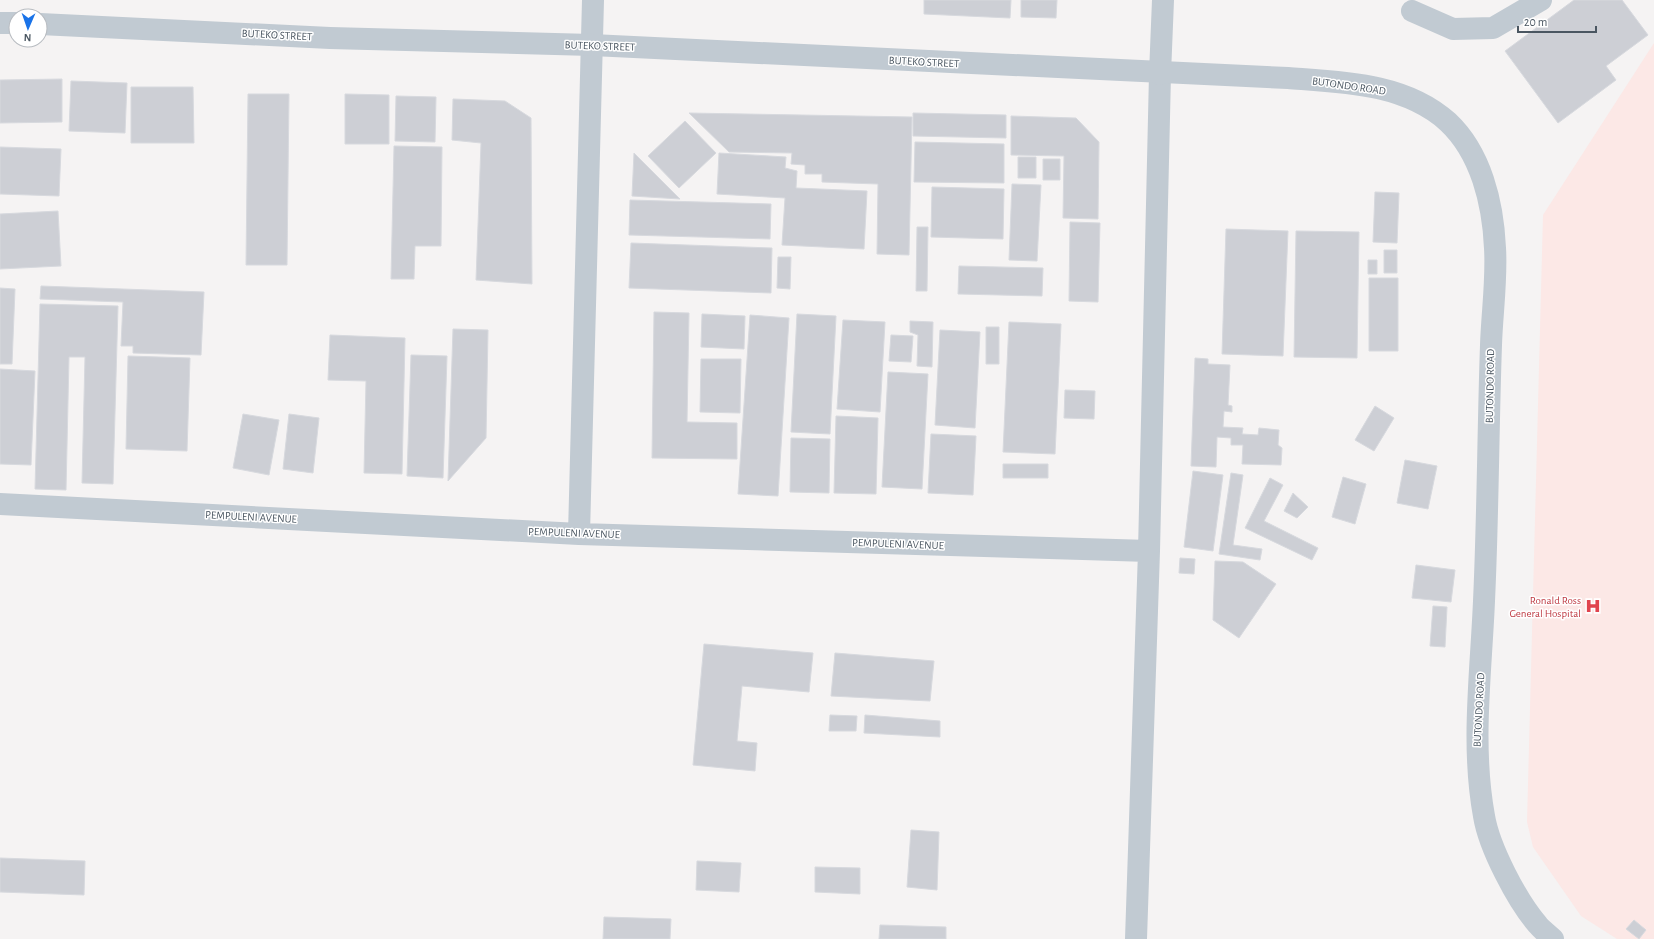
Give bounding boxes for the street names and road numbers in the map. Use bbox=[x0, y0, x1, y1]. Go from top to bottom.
street label: BUTEKO STREET bbox=[241, 28, 313, 42]
street label: BUTEKO STREET bbox=[565, 39, 636, 53]
street label: BUTEKO STREET bbox=[888, 55, 960, 69]
street label: BUTONDO ROAD bbox=[1311, 75, 1387, 97]
street label: BUTONDO ROAD bbox=[1484, 349, 1496, 423]
street label: PEMPULENI AVENUE bbox=[205, 509, 298, 525]
street label: PEMPULENI AVENUE bbox=[528, 526, 621, 540]
street label: PEMPULENI AVENUE bbox=[852, 537, 945, 551]
street label: BUTONDO ROAD bbox=[1472, 673, 1486, 747]

